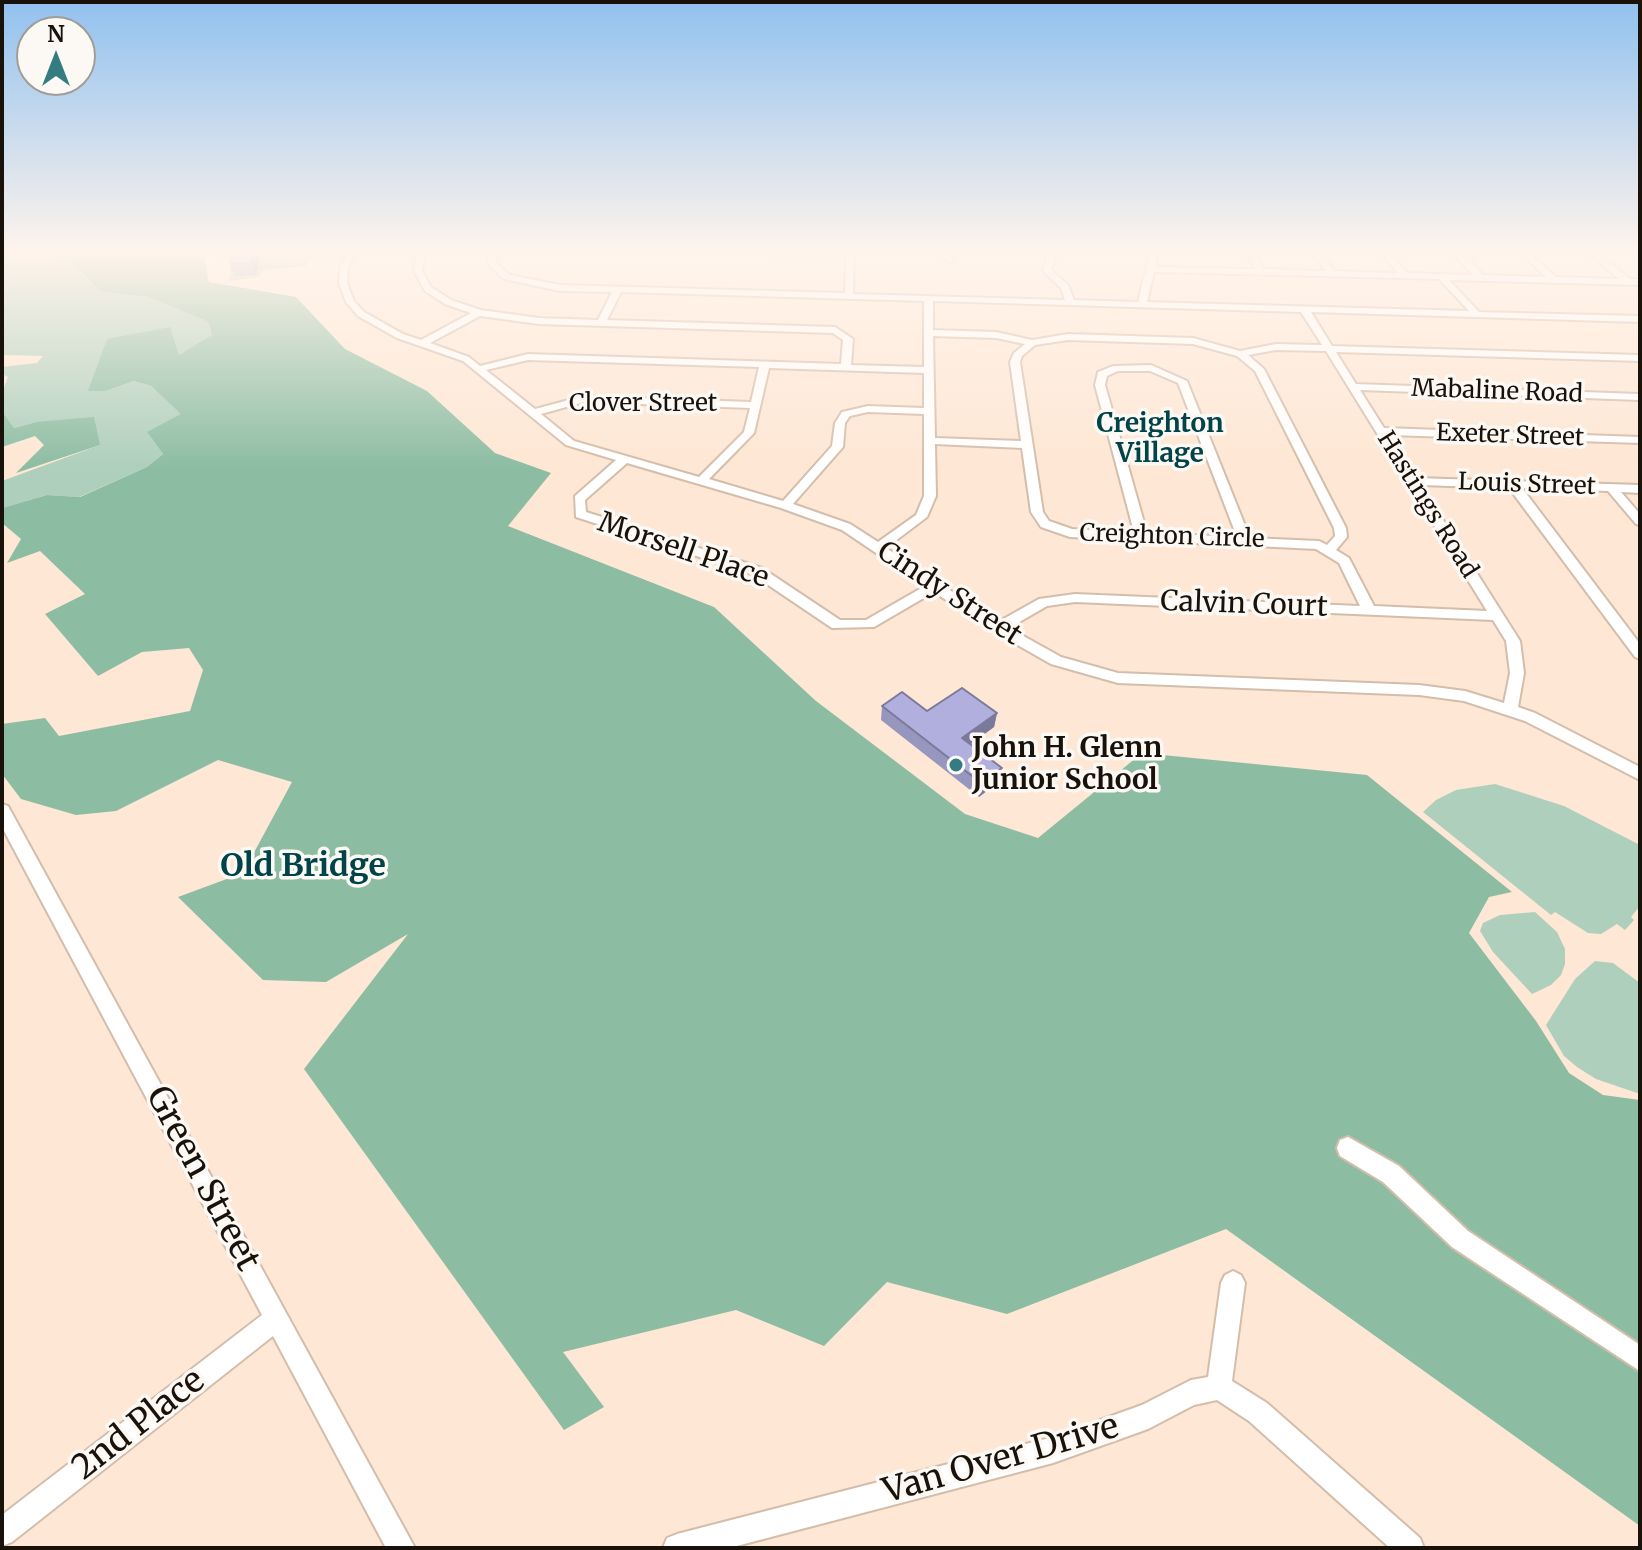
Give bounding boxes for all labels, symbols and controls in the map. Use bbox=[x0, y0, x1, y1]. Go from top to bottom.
north arrow bbox=[16, 16, 96, 96]
text: N bbox=[47, 20, 65, 48]
street label: Mabaline Road bbox=[1411, 375, 1583, 409]
street label: Clover Street bbox=[569, 390, 717, 418]
district label: Creighton Village bbox=[1096, 409, 1224, 470]
street label: Exeter Street bbox=[1435, 419, 1585, 453]
street label: Hastings Road bbox=[1371, 427, 1483, 583]
street label: Louis Street bbox=[1458, 468, 1596, 502]
street label: Morsell Place bbox=[593, 506, 773, 596]
street label: Creighton Circle bbox=[1079, 519, 1265, 555]
street label: Cindy Street bbox=[871, 535, 1027, 653]
street label: Calvin Court bbox=[1160, 585, 1328, 625]
place label: John H. Glenn Junior School bbox=[972, 732, 1162, 798]
marker: John H. Glenn Junior School bbox=[947, 756, 965, 774]
district label: Old Bridge bbox=[220, 848, 386, 886]
street label: Green Street bbox=[136, 1080, 268, 1278]
street label: 2nd Place bbox=[65, 1361, 213, 1489]
street label: Van Over Drive bbox=[878, 1407, 1124, 1513]

